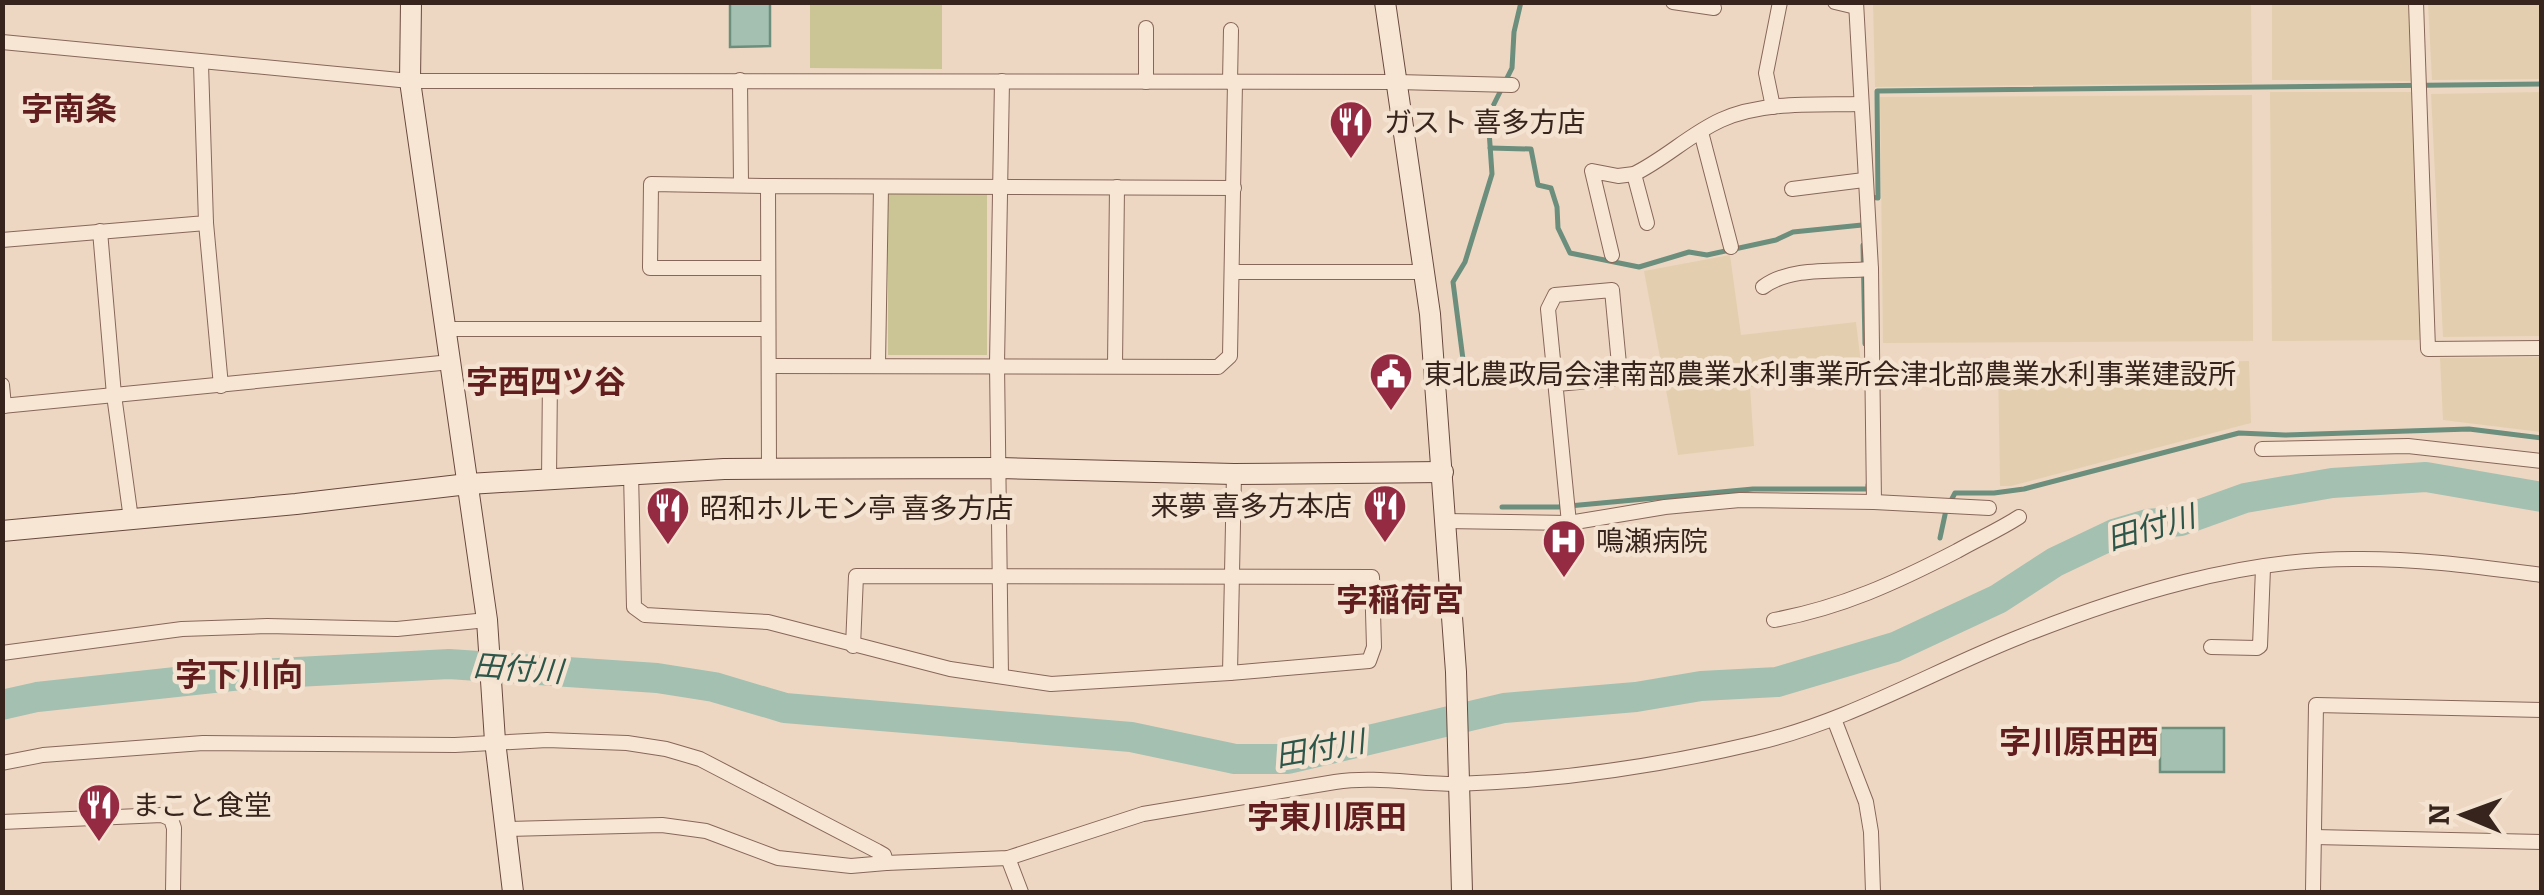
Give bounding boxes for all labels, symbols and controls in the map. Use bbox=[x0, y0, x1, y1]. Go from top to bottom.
district label: 字南条 bbox=[21, 90, 117, 128]
restaurant icon: ガスト 喜多方店 bbox=[1328, 99, 1374, 160]
place label: ガスト 喜多方店 bbox=[1384, 106, 1586, 139]
public building icon: 東北農政局会津南部農業水利事業所会津北部農業水利事業建設所 bbox=[1368, 351, 1414, 412]
place label: 東北農政局会津南部農業水利事業所会津北部農業水利事業建設所 bbox=[1424, 358, 2236, 391]
district label: 字西四ツ谷 bbox=[466, 363, 626, 401]
restaurant icon: 来夢 喜多方本店 bbox=[1362, 483, 1408, 544]
restaurant icon: 昭和ホルモン亭 喜多方店 bbox=[645, 485, 691, 546]
place label: 来夢 喜多方本店 bbox=[1150, 490, 1352, 523]
place label: 昭和ホルモン亭 喜多方店 bbox=[700, 492, 1014, 525]
water label: 田付川 bbox=[2103, 497, 2202, 558]
hospital icon: 鳴瀬病院 bbox=[1541, 518, 1587, 579]
place label: 鳴瀬病院 bbox=[1596, 525, 1708, 558]
district label: 字稲荷宮 bbox=[1336, 581, 1464, 619]
water label: 田付川 bbox=[472, 648, 567, 690]
district label: 字下川向 bbox=[175, 656, 303, 694]
water label: 田付川 bbox=[1273, 723, 1370, 775]
district label: 字川原田西 bbox=[1999, 723, 2159, 761]
north arrow bbox=[2414, 765, 2514, 865]
restaurant icon: まこと食堂 bbox=[76, 782, 122, 843]
place label: まこと食堂 bbox=[132, 789, 272, 822]
district label: 字東川原田 bbox=[1247, 798, 1407, 836]
text: N bbox=[2423, 803, 2456, 826]

